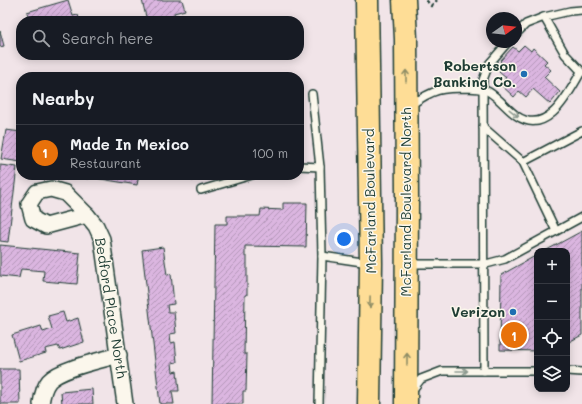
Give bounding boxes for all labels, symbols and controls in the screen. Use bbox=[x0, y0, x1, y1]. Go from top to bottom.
north arrow bbox=[486, 12, 522, 48]
search box bbox=[16, 16, 304, 60]
icon: search bbox=[30, 27, 52, 49]
text: Search here bbox=[62, 28, 153, 48]
place label: Robertson Banking Co. bbox=[433, 56, 516, 91]
marker: Robertson Banking Co. bbox=[519, 69, 529, 79]
one-way arrow bbox=[402, 70, 410, 83]
text: Nearby bbox=[32, 87, 94, 109]
street label: McFarland Boulevard North bbox=[396, 107, 415, 297]
one-way arrow bbox=[508, 108, 519, 117]
street label: McFarland Boulevard bbox=[359, 128, 380, 274]
text: Made In Mexico bbox=[70, 134, 189, 154]
text: 1 bbox=[42, 144, 48, 161]
text: 100 m bbox=[252, 144, 288, 161]
text: Restaurant bbox=[70, 154, 141, 171]
your location bbox=[334, 229, 354, 249]
street label: Bedford Place North bbox=[91, 236, 132, 380]
map controls bbox=[534, 248, 570, 392]
button: + bbox=[534, 248, 570, 284]
button: − bbox=[534, 284, 570, 320]
one-way arrow bbox=[366, 295, 374, 308]
place label: Verizon bbox=[451, 302, 505, 321]
marker: Verizon bbox=[508, 307, 518, 317]
pin: 1 bbox=[501, 320, 527, 350]
button: locate bbox=[534, 320, 570, 356]
one-way arrow bbox=[403, 353, 411, 366]
button: layers bbox=[534, 356, 570, 392]
one-way arrow bbox=[455, 367, 468, 375]

